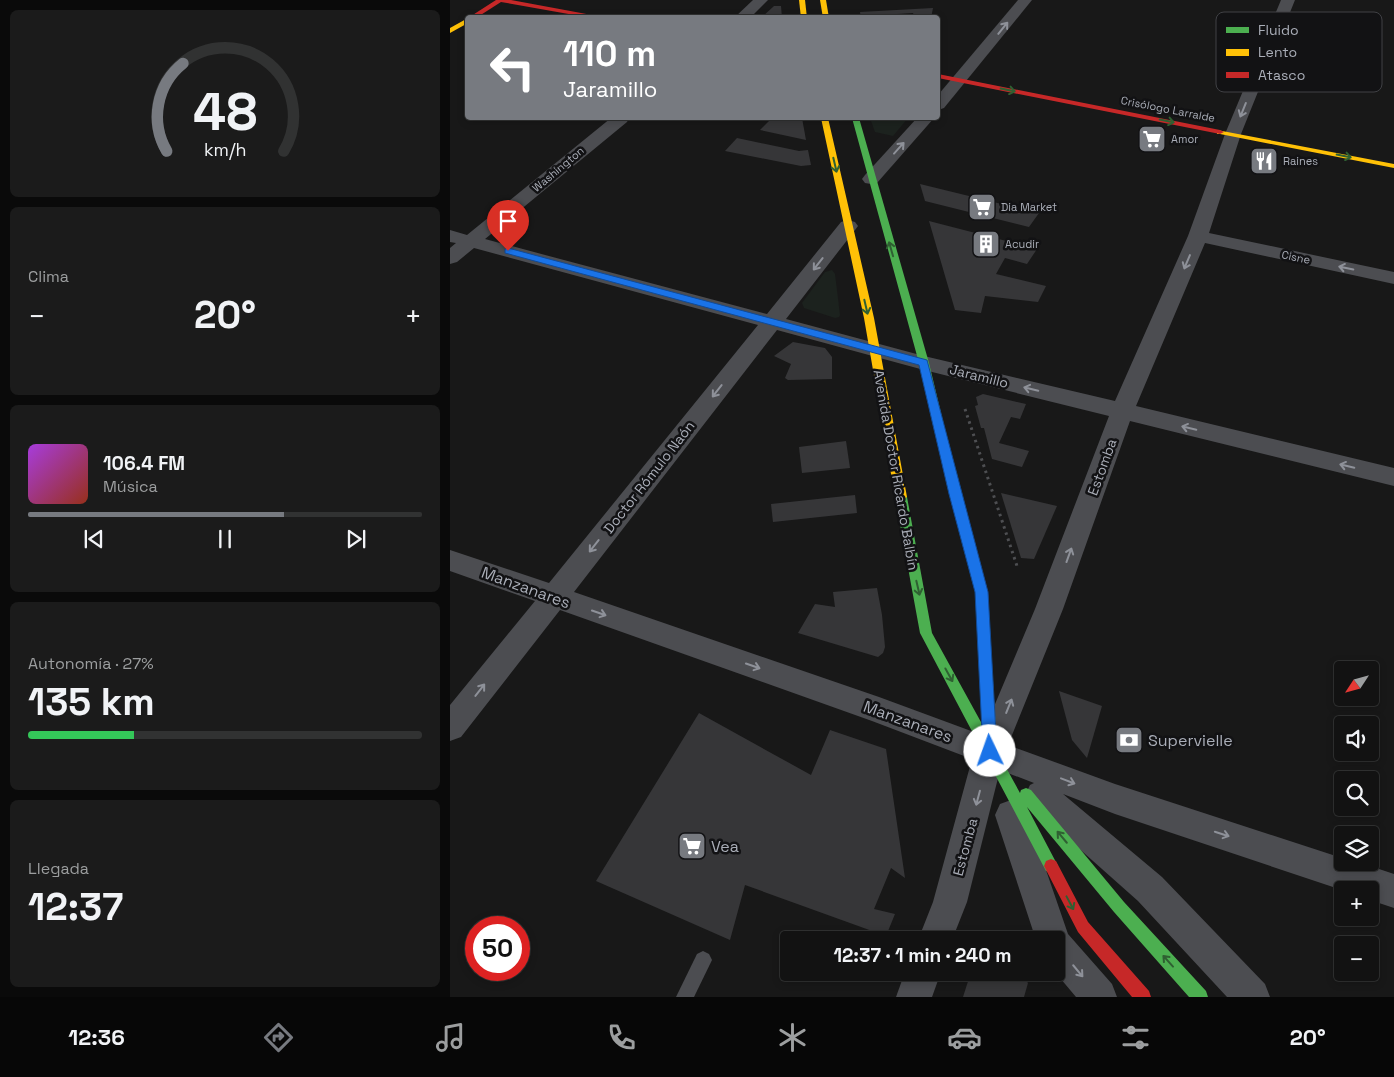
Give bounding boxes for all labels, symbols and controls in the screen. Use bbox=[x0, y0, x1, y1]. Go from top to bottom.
legend bbox=[1216, 12, 1382, 92]
one-way arrow bbox=[997, 21, 1008, 34]
text: Fluido bbox=[1258, 21, 1299, 39]
text: 110 m bbox=[563, 32, 656, 76]
icon: left bbox=[480, 35, 545, 100]
text: Lento bbox=[1258, 43, 1297, 61]
text: Atasco bbox=[1258, 66, 1305, 84]
text: Jaramillo bbox=[563, 75, 657, 103]
text: 48 bbox=[193, 79, 257, 145]
one-way arrow bbox=[999, 85, 1015, 95]
street label: Crisólogo Larralde bbox=[1120, 93, 1216, 125]
one-way arrow bbox=[1237, 102, 1247, 117]
one-way arrow bbox=[1159, 117, 1175, 127]
supermarket icon: Amor bbox=[1137, 124, 1167, 154]
place label: Amor bbox=[1171, 132, 1198, 146]
text: km/h bbox=[204, 138, 246, 161]
one-way arrow bbox=[893, 142, 904, 155]
street label: Washington bbox=[529, 143, 587, 195]
restaurant icon: Raines bbox=[1249, 146, 1279, 176]
one-way arrow bbox=[1335, 152, 1351, 162]
place label: Raines bbox=[1283, 154, 1318, 168]
one-way arrow bbox=[831, 157, 840, 173]
supermarket icon: Dia Market bbox=[967, 192, 997, 222]
pin bbox=[487, 200, 529, 251]
place label: Dia Market bbox=[1001, 200, 1057, 214]
icon: arrive bbox=[494, 207, 522, 235]
building icon: Acudir bbox=[971, 229, 1001, 259]
place label: Acudir bbox=[1005, 237, 1039, 251]
one-way arrow bbox=[886, 241, 895, 257]
street label: Cisne bbox=[1280, 247, 1312, 267]
one-way arrow bbox=[1181, 254, 1191, 269]
one-way arrow bbox=[813, 257, 823, 271]
one-way arrow bbox=[1339, 263, 1355, 272]
text: Clima bbox=[28, 266, 69, 287]
text: 20° bbox=[194, 291, 256, 339]
text: − bbox=[28, 298, 45, 334]
text: + bbox=[405, 298, 422, 334]
one-way arrow bbox=[862, 299, 871, 315]
street label: Jaramillo bbox=[948, 360, 1010, 392]
street label: Avenida Doctor Ricardo Balbín bbox=[869, 368, 923, 572]
one-way arrow bbox=[712, 384, 722, 398]
one-way arrow bbox=[1023, 384, 1039, 393]
street label: Doctor Rómulo Naón bbox=[599, 417, 699, 537]
one-way arrow bbox=[1181, 423, 1197, 432]
street label: Estomba bbox=[1083, 436, 1121, 498]
text: 106.4 FM bbox=[103, 451, 185, 476]
one-way arrow bbox=[1339, 461, 1355, 470]
text: Música bbox=[103, 476, 158, 497]
icon: previous bbox=[80, 525, 108, 553]
icon: pause bbox=[211, 525, 239, 553]
icon: next bbox=[342, 525, 370, 553]
one-way arrow bbox=[589, 539, 600, 552]
one-way arrow bbox=[1065, 548, 1074, 563]
street label: Manzanares bbox=[479, 562, 573, 613]
one-way arrow bbox=[914, 579, 923, 595]
one-way arrow bbox=[591, 609, 606, 618]
text: Autonomía · 27% bbox=[28, 653, 154, 674]
north arrow bbox=[1334, 661, 1379, 706]
map controls bbox=[1334, 661, 1379, 981]
one-way arrow bbox=[745, 662, 761, 672]
one-way arrow bbox=[944, 668, 954, 683]
text: 135 km bbox=[28, 678, 155, 726]
one-way arrow bbox=[475, 684, 486, 697]
street label: Manzanares bbox=[861, 696, 955, 747]
one-way arrow bbox=[1004, 699, 1014, 714]
button: sound bbox=[1334, 716, 1379, 761]
position arrow bbox=[963, 724, 1015, 776]
bank icon: Supervielle bbox=[1114, 725, 1144, 755]
place label: Supervielle bbox=[1148, 730, 1233, 751]
button: search bbox=[1334, 771, 1379, 816]
one-way arrow bbox=[1060, 777, 1076, 786]
one-way arrow bbox=[972, 790, 982, 806]
street label: Estomba bbox=[949, 816, 981, 878]
button: layers bbox=[1334, 826, 1379, 871]
one-way arrow bbox=[1214, 830, 1230, 840]
supermarket icon: Vea bbox=[677, 831, 707, 861]
one-way arrow bbox=[1056, 831, 1067, 844]
place label: Vea bbox=[711, 836, 739, 857]
text: Llegada bbox=[28, 858, 89, 879]
button: + bbox=[1334, 881, 1379, 926]
text: 12:37 bbox=[28, 883, 123, 931]
one-way arrow bbox=[1065, 895, 1075, 910]
speed limit sign: 50 bbox=[465, 916, 530, 981]
button: − bbox=[1334, 936, 1379, 981]
text: 12:37 · 1 min · 240 m bbox=[833, 943, 1012, 968]
one-way arrow bbox=[1162, 954, 1173, 967]
one-way arrow bbox=[1072, 965, 1083, 978]
icon: directions bbox=[261, 1020, 296, 1055]
icon: music bbox=[433, 1020, 468, 1055]
icon: phone bbox=[604, 1020, 639, 1055]
icon: climate bbox=[775, 1020, 810, 1055]
icon: car bbox=[947, 1020, 982, 1055]
icon: filters bbox=[1118, 1020, 1153, 1055]
text: 12:36 bbox=[68, 1023, 125, 1051]
text: 20° bbox=[1290, 1023, 1326, 1051]

